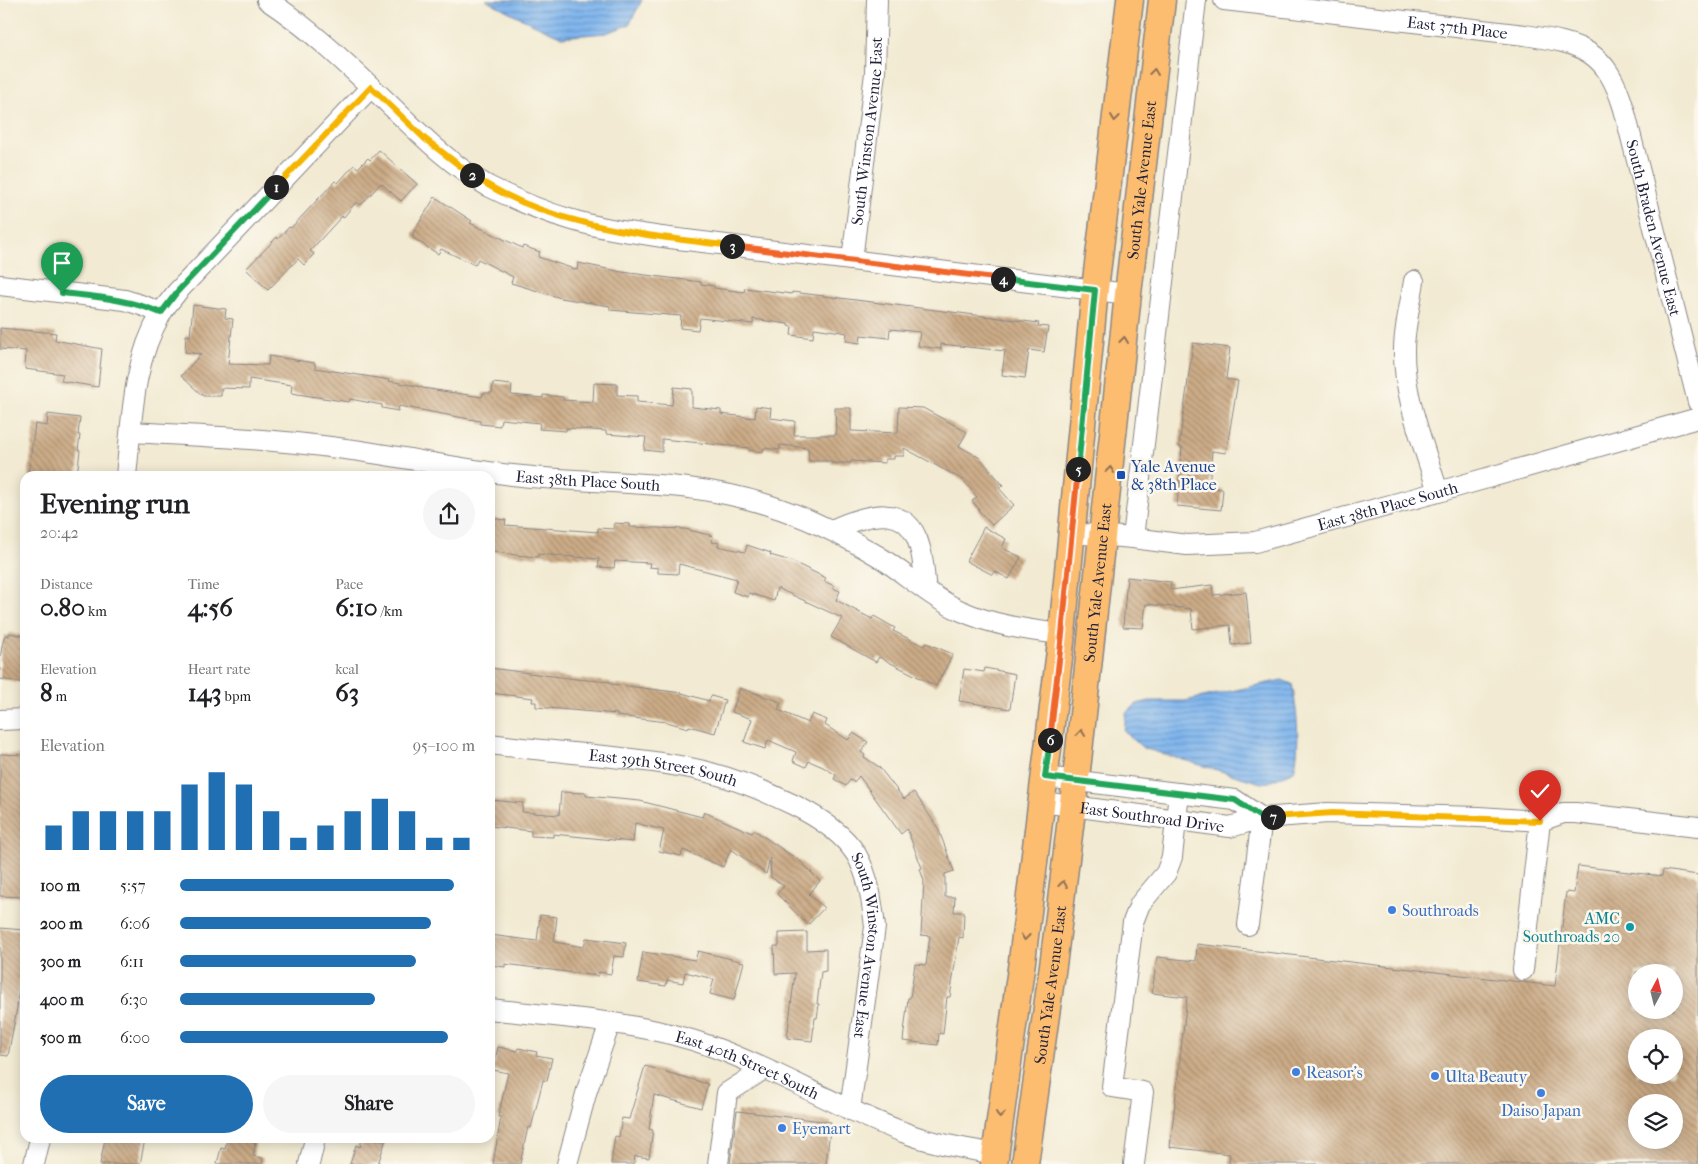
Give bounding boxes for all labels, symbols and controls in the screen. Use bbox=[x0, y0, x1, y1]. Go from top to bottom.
street label: East 37th Place bbox=[1406, 12, 1509, 43]
street label: South Winston Avenue East bbox=[847, 36, 886, 226]
one-way arrow bbox=[1148, 67, 1159, 75]
street label: South Yale Avenue East bbox=[1123, 99, 1160, 261]
one-way arrow bbox=[1110, 114, 1121, 122]
street label: South Braden Avenue East bbox=[1622, 138, 1685, 318]
pin: 2 bbox=[460, 162, 484, 188]
text: 2 bbox=[469, 167, 476, 184]
pin: 1 bbox=[264, 174, 288, 200]
text: 1 bbox=[274, 179, 279, 196]
pin: 3 bbox=[720, 234, 744, 258]
text: 3 bbox=[730, 238, 735, 255]
pin bbox=[41, 242, 83, 293]
icon: arrive bbox=[48, 249, 76, 277]
pin: 4 bbox=[990, 266, 1016, 292]
text: 4 bbox=[999, 271, 1008, 288]
one-way arrow bbox=[1118, 336, 1129, 344]
pin: 5 bbox=[1066, 456, 1090, 482]
place label: Yale Avenue & 38th Place bbox=[1130, 457, 1217, 494]
text: 5 bbox=[1075, 461, 1082, 478]
one-way arrow bbox=[1104, 465, 1115, 473]
street label: East 38th Place South bbox=[515, 466, 661, 495]
marker: Yale Avenue & 38th Place bbox=[1115, 469, 1127, 481]
street label: East 38th Place South bbox=[1315, 478, 1460, 535]
text: Evening run bbox=[40, 487, 190, 520]
button: share bbox=[423, 488, 475, 540]
street label: South Yale Avenue East bbox=[1080, 502, 1116, 663]
text: 20:42 bbox=[40, 523, 79, 542]
text: Distance bbox=[40, 576, 93, 593]
text: Time bbox=[188, 576, 219, 593]
text: Pace bbox=[335, 576, 363, 593]
text: 0.80 bbox=[40, 593, 85, 622]
text: 4:56 bbox=[188, 593, 233, 622]
text: 6:10 bbox=[335, 593, 378, 622]
text: km bbox=[85, 603, 107, 620]
text: /km bbox=[378, 603, 403, 620]
text: Elevation bbox=[40, 661, 97, 678]
text: Heart rate bbox=[188, 661, 250, 678]
text: kcal bbox=[335, 661, 359, 678]
text: 8 bbox=[40, 678, 53, 707]
text: 143 bbox=[188, 678, 222, 707]
text: 63 bbox=[335, 678, 359, 707]
text: m bbox=[53, 688, 67, 705]
text: bpm bbox=[222, 688, 251, 705]
pin: 6 bbox=[1038, 728, 1062, 752]
one-way arrow bbox=[1075, 728, 1086, 736]
text: 6 bbox=[1047, 732, 1054, 749]
text: Elevation bbox=[40, 736, 105, 755]
text: 95–100 m bbox=[413, 736, 475, 755]
street label: East 39th Street South bbox=[588, 745, 740, 790]
pin bbox=[1519, 770, 1561, 821]
icon: check bbox=[1526, 777, 1554, 805]
street label: East Southroad Drive bbox=[1079, 798, 1226, 836]
pin: 7 bbox=[1260, 804, 1286, 830]
text: 7 bbox=[1270, 809, 1277, 826]
street label: South Winston Avenue East bbox=[847, 849, 884, 1040]
text: 100 m bbox=[40, 876, 80, 895]
text: 5:57 bbox=[120, 876, 145, 895]
one-way arrow bbox=[1057, 879, 1068, 887]
place label: Southroads bbox=[1402, 901, 1479, 920]
street label: South Yale Avenue East bbox=[1030, 904, 1070, 1065]
marker: Southroads bbox=[1386, 904, 1398, 916]
place label: AMC Southroads 20 bbox=[1523, 909, 1620, 946]
text: 200 m bbox=[40, 914, 83, 933]
text: 6:06 bbox=[120, 914, 150, 933]
marker: AMC Southroads 20 bbox=[1624, 921, 1636, 933]
one-way arrow bbox=[1020, 933, 1031, 941]
text: 300 m bbox=[40, 952, 81, 971]
text: 6:11 bbox=[120, 952, 144, 971]
north arrow bbox=[1628, 964, 1682, 1019]
map controls bbox=[1628, 964, 1683, 1149]
text: 400 m bbox=[40, 990, 84, 1009]
text: 6:30 bbox=[120, 990, 148, 1009]
street label: East 40th Street South bbox=[673, 1027, 822, 1103]
text: 500 m bbox=[40, 1028, 81, 1047]
text: 6:00 bbox=[120, 1028, 150, 1047]
button: locate bbox=[1628, 1029, 1683, 1084]
place label: Reasor's bbox=[1306, 1063, 1363, 1082]
marker: Reasor's bbox=[1290, 1066, 1302, 1078]
place label: Ulta Beauty bbox=[1445, 1067, 1528, 1086]
marker: Ulta Beauty bbox=[1429, 1070, 1441, 1082]
button: Save bbox=[40, 1075, 253, 1133]
button: Share bbox=[263, 1075, 475, 1133]
marker: Daiso Japan bbox=[1535, 1087, 1547, 1099]
button: layers bbox=[1628, 1094, 1683, 1149]
place label: Daiso Japan bbox=[1501, 1101, 1582, 1120]
one-way arrow bbox=[995, 1111, 1006, 1119]
place label: Eyemart bbox=[792, 1119, 851, 1138]
marker: Eyemart bbox=[776, 1122, 788, 1134]

